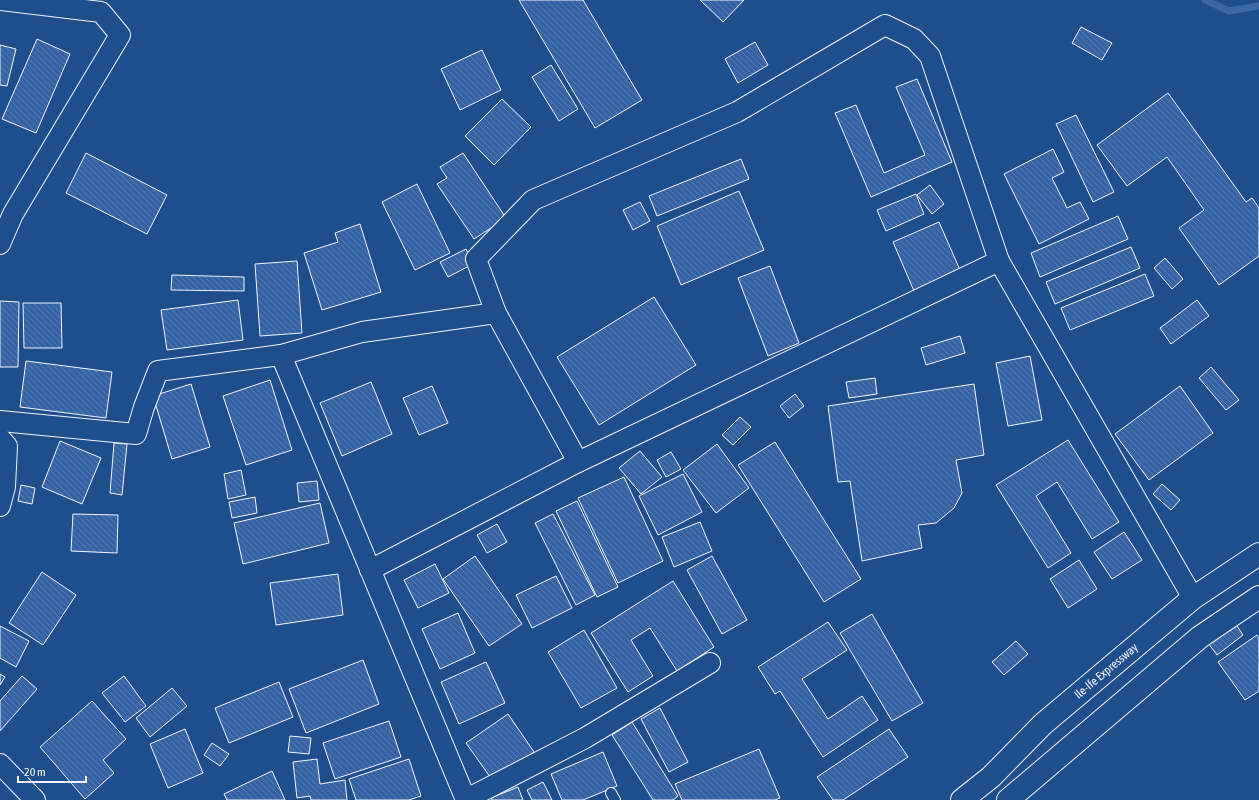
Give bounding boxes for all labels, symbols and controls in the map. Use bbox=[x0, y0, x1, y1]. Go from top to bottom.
street label: Ile-Ife Expressway bbox=[1071, 640, 1141, 702]
scale bar bbox=[18, 758, 86, 784]
text: 20 m bbox=[24, 765, 46, 779]

